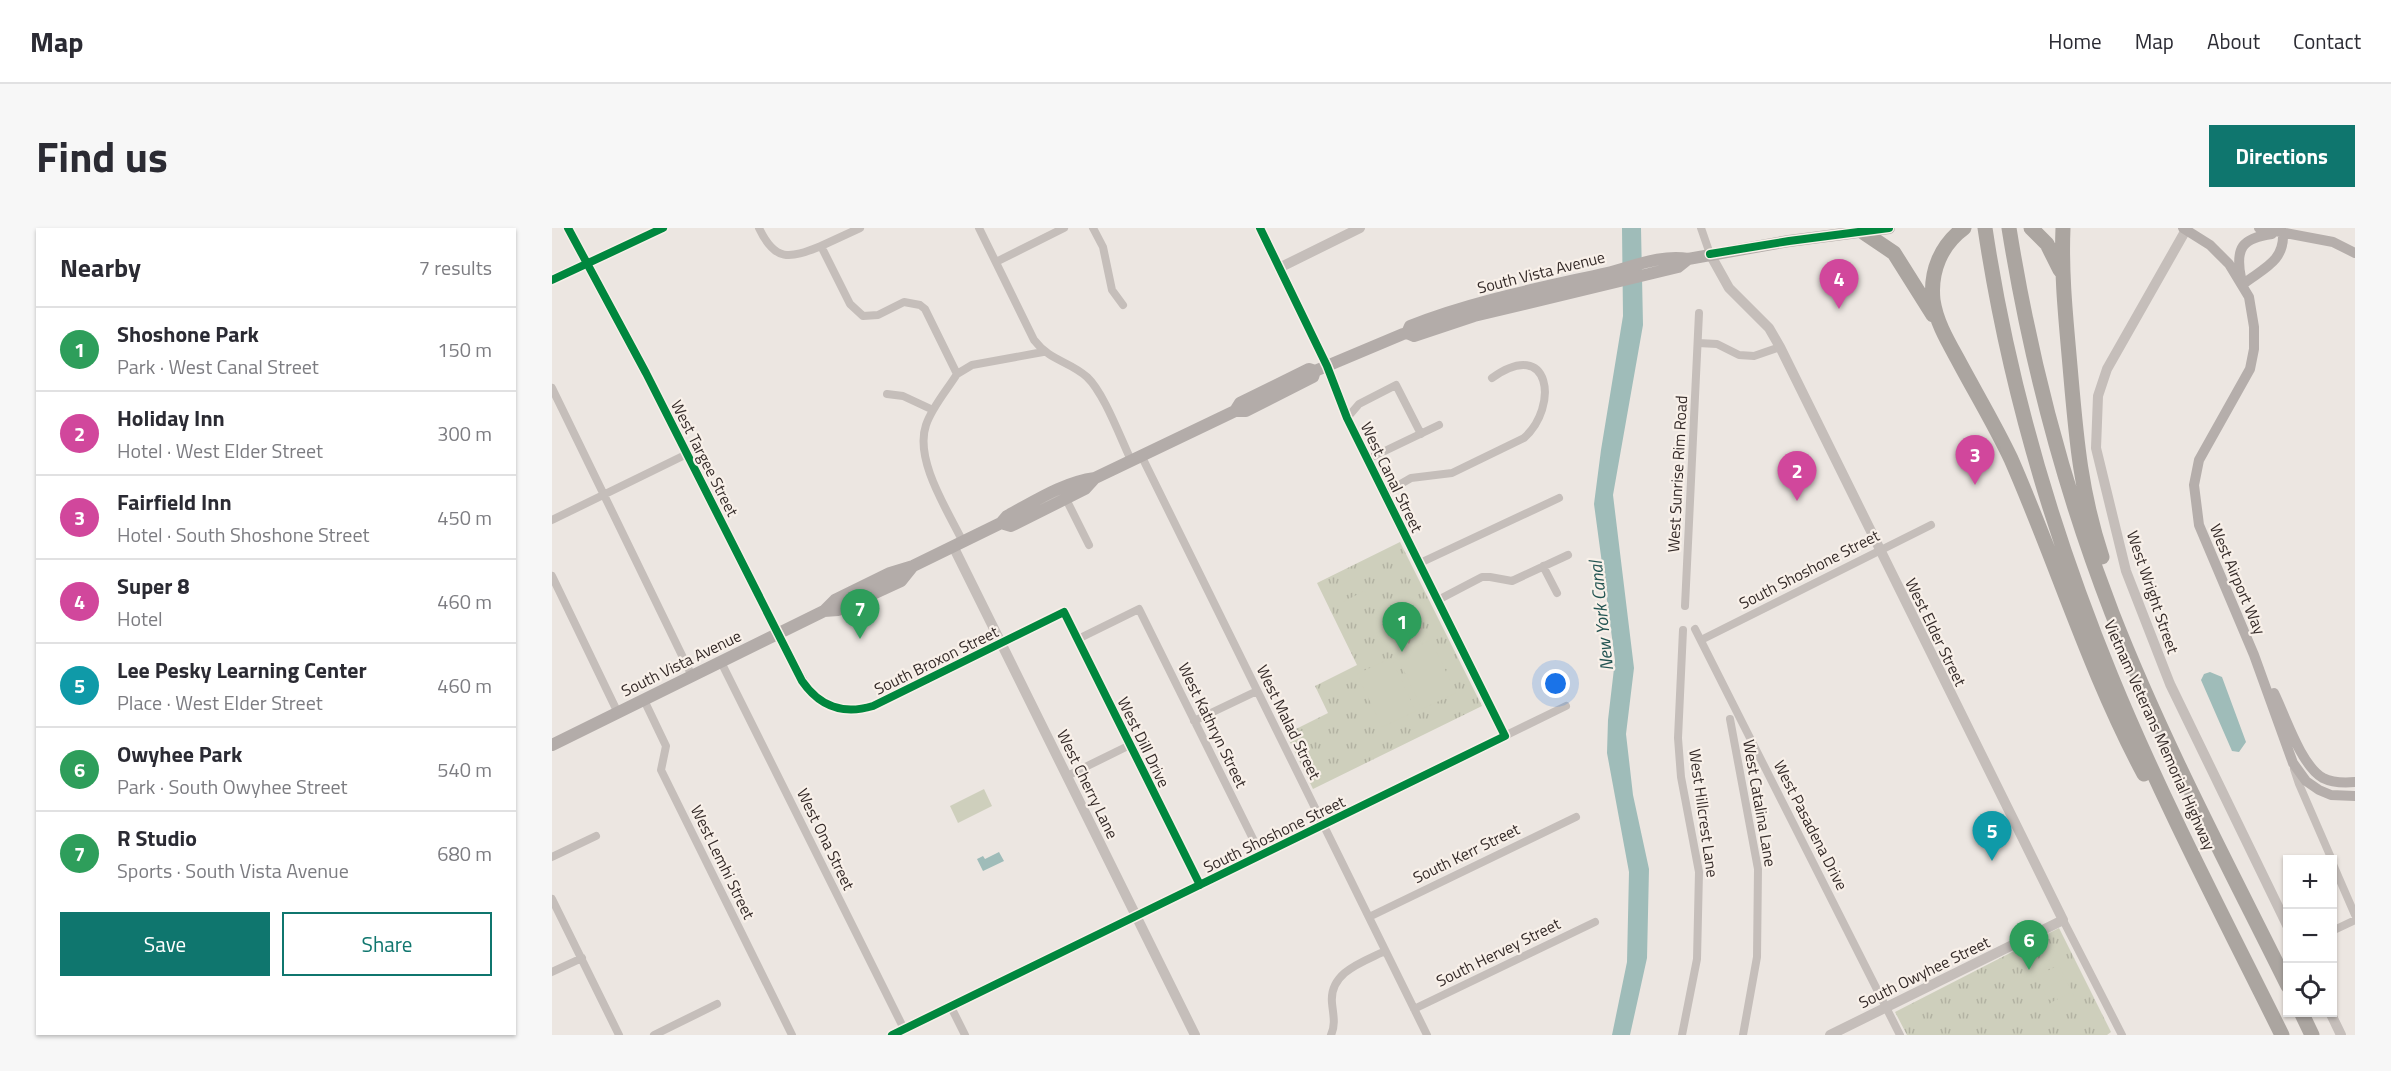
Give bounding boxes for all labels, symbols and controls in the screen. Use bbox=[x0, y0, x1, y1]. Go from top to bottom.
text: Map bbox=[30, 20, 84, 63]
text: Home bbox=[2048, 25, 2102, 57]
text: Map bbox=[2135, 25, 2174, 57]
text: About bbox=[2207, 25, 2260, 57]
text: Contact bbox=[2293, 25, 2361, 57]
text: Find us bbox=[36, 124, 168, 188]
button: Directions bbox=[2209, 125, 2355, 187]
street label: South Vista Avenue bbox=[1475, 245, 1607, 299]
text: Nearby bbox=[60, 248, 141, 287]
text: 7 results bbox=[419, 252, 492, 283]
pin: 4 bbox=[1820, 260, 1858, 309]
text: Shoshone Park bbox=[117, 317, 259, 351]
text: 1 bbox=[74, 334, 85, 365]
text: 150 m bbox=[437, 334, 492, 365]
text: Park · West Canal Street bbox=[117, 351, 319, 382]
street label: West Targee Street bbox=[665, 395, 745, 521]
street label: West Sunrise Rim Road bbox=[1661, 395, 1693, 553]
text: Holiday Inn bbox=[117, 401, 225, 435]
text: 2 bbox=[74, 418, 85, 449]
text: 300 m bbox=[437, 418, 492, 449]
street label: West Canal Street bbox=[1355, 418, 1429, 537]
text: Hotel · West Elder Street bbox=[117, 435, 323, 466]
pin: 3 bbox=[1956, 436, 1994, 485]
pin: 2 bbox=[1778, 452, 1816, 501]
text: Fairfield Inn bbox=[117, 485, 232, 519]
text: 3 bbox=[74, 502, 85, 533]
text: 450 m bbox=[437, 502, 492, 533]
text: Hotel · South Shoshone Street bbox=[117, 519, 369, 550]
street label: West Airport Way bbox=[2204, 520, 2272, 638]
street label: South Shoshone Street bbox=[1735, 523, 1884, 615]
street label: West Wright Street bbox=[2121, 527, 2185, 657]
water label: New York Canal bbox=[1582, 557, 1620, 672]
text: Super 8 bbox=[117, 569, 190, 603]
street label: West Elder Street bbox=[1899, 574, 1973, 691]
text: 4 bbox=[74, 586, 85, 617]
text: 460 m bbox=[437, 586, 492, 617]
pin: 7 bbox=[840, 590, 880, 639]
pin: 1 bbox=[1382, 602, 1422, 652]
text: Hotel bbox=[117, 603, 163, 634]
street label: Vietnam Veterans Memorial Highway bbox=[2098, 616, 2222, 854]
street label: South Broxon Street bbox=[870, 619, 1003, 701]
street label: South Vista Avenue bbox=[617, 624, 745, 702]
text: Lee Pesky Learning Center bbox=[117, 653, 367, 687]
street label: West Kathryn Street bbox=[1172, 658, 1254, 792]
street label: West Malad Street bbox=[1251, 661, 1327, 784]
your location bbox=[1541, 669, 1570, 698]
text: 5 bbox=[74, 670, 85, 701]
text: 460 m bbox=[437, 670, 492, 701]
text: Place · West Elder Street bbox=[117, 687, 323, 718]
street label: West Dill Drive bbox=[1112, 693, 1176, 791]
street label: West Cherry Lane bbox=[1051, 725, 1125, 843]
text: Owyhee Park bbox=[117, 737, 242, 771]
street label: West Catalina Lane bbox=[1737, 738, 1783, 868]
street label: West Hillcrest Lane bbox=[1683, 747, 1725, 879]
text: 6 bbox=[74, 754, 85, 785]
text: 540 m bbox=[437, 754, 492, 785]
street label: West Pasadena Drive bbox=[1768, 756, 1854, 894]
text: Park · South Owyhee Street bbox=[117, 771, 348, 802]
street label: West Ona Street bbox=[791, 784, 861, 894]
street label: South Shoshone Street bbox=[1199, 789, 1349, 879]
street label: West Lemhi Street bbox=[685, 801, 761, 924]
pin: 5 bbox=[1972, 812, 2012, 861]
street label: South Kerr Street bbox=[1409, 817, 1524, 889]
text: R Studio bbox=[117, 821, 197, 855]
text: 7 bbox=[74, 838, 85, 869]
text: 680 m bbox=[437, 838, 492, 869]
text: Sports · South Vista Avenue bbox=[117, 855, 349, 886]
map controls bbox=[2283, 855, 2337, 1017]
button: + bbox=[2283, 855, 2337, 909]
button: − bbox=[2283, 909, 2337, 963]
street label: South Hervey Street bbox=[1432, 911, 1565, 993]
button: Save bbox=[60, 912, 270, 976]
button: Share bbox=[282, 912, 492, 976]
pin: 6 bbox=[2010, 920, 2048, 970]
street label: South Owyhee Street bbox=[1854, 930, 1994, 1014]
button: locate bbox=[2283, 963, 2337, 1017]

